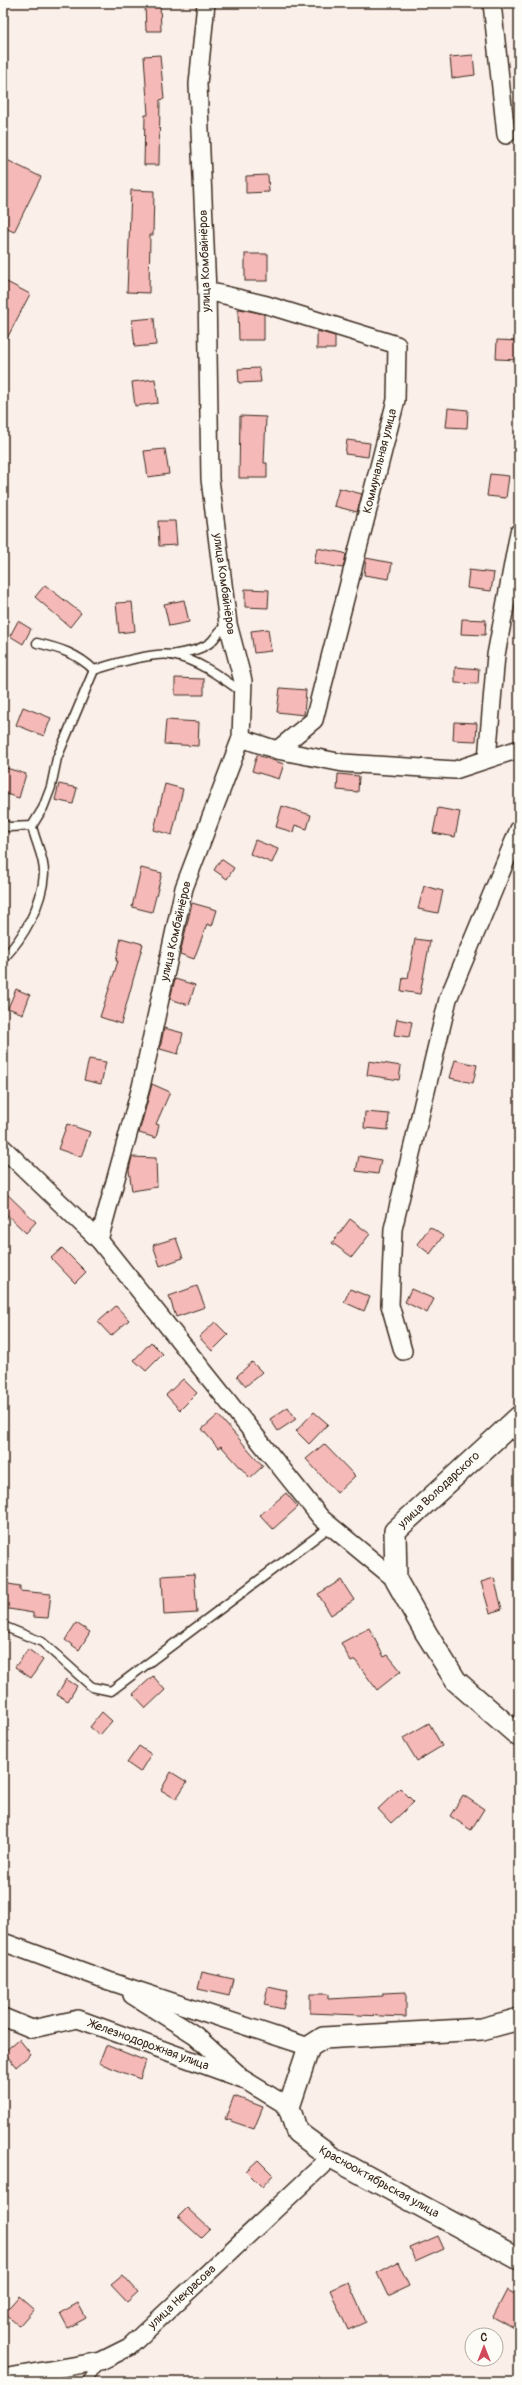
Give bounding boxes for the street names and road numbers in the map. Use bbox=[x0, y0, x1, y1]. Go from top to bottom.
street label: улица Комбайнёров bbox=[196, 209, 214, 313]
street label: Коммунальная улица bbox=[360, 407, 400, 515]
street label: улица Комбайнёров bbox=[209, 531, 239, 636]
street label: улица Комбайнёров bbox=[157, 879, 195, 984]
street label: улица Володарского bbox=[394, 1448, 483, 1532]
street label: Железнодорожная улица bbox=[85, 2016, 211, 2074]
street label: Краснооктябрьская улица bbox=[316, 2143, 442, 2221]
street label: улица Некрасова bbox=[144, 2261, 219, 2333]

